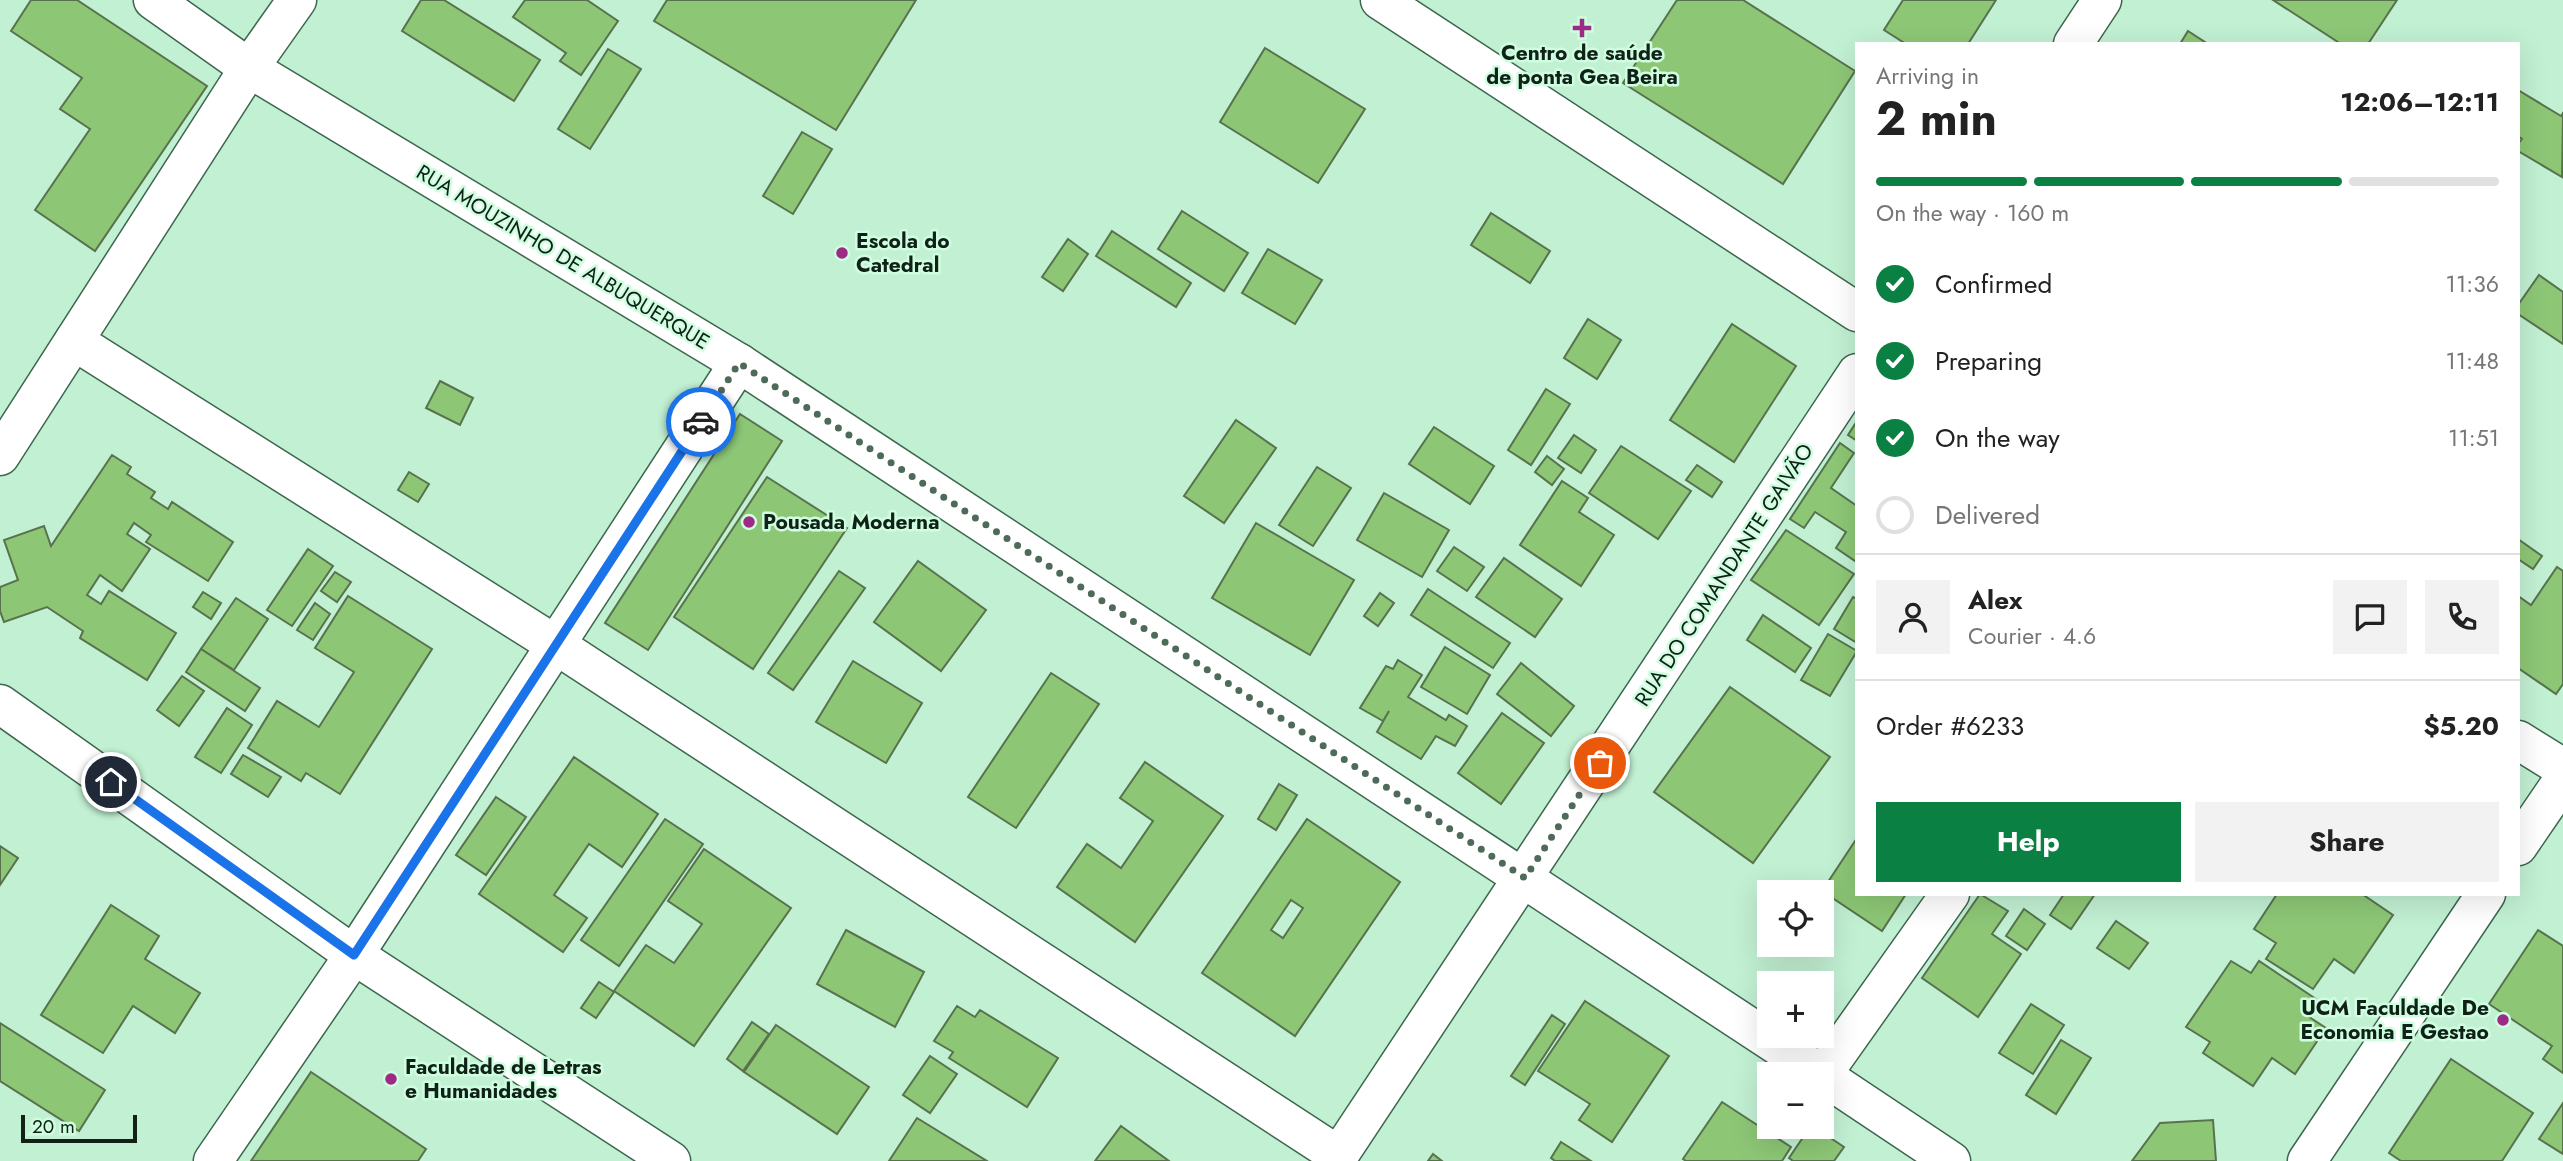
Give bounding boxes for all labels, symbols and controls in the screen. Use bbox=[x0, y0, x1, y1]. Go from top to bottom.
marker: Centro de saúde de ponta Gea Beira bbox=[1572, 18, 1592, 38]
place label: Centro de saúde de ponta Gea Beira bbox=[1486, 38, 1678, 92]
text: Arriving in bbox=[1876, 59, 1979, 93]
text: 12:06–12:11 bbox=[2340, 83, 2499, 121]
text: 2 min bbox=[1876, 86, 1997, 152]
street label: RUA MOUZINHO DE ALBUQUERQUE bbox=[411, 157, 715, 357]
text: On the way · 160 m bbox=[1876, 196, 2069, 230]
place label: Escola do Catedral bbox=[856, 226, 950, 280]
marker: Escola do Catedral bbox=[834, 245, 850, 261]
icon: check bbox=[1876, 265, 1914, 303]
text: Confirmed bbox=[1935, 265, 2052, 303]
text: 11:36 bbox=[2446, 267, 2499, 301]
icon: check bbox=[1876, 342, 1914, 380]
text: Preparing bbox=[1935, 342, 2042, 380]
text: 11:48 bbox=[2445, 344, 2499, 378]
courier bbox=[666, 387, 736, 457]
icon: car bbox=[682, 403, 720, 441]
icon: check bbox=[1876, 419, 1914, 457]
text: On the way bbox=[1935, 419, 2060, 457]
text: 11:51 bbox=[2448, 421, 2499, 455]
street label: RUA DO COMANDANTE GAIVÃO bbox=[1628, 438, 1820, 712]
text: Delivered bbox=[1935, 496, 2040, 534]
place label: Pousada Moderna bbox=[763, 507, 940, 537]
marker: Pousada Moderna bbox=[741, 514, 757, 530]
button: person bbox=[1876, 580, 1950, 654]
button: chat bbox=[2333, 580, 2407, 654]
button: phone bbox=[2425, 580, 2499, 654]
text: Alex bbox=[1968, 581, 2022, 619]
text: Courier · 4.6 bbox=[1968, 619, 2096, 653]
text: Order #6233 bbox=[1876, 707, 2024, 745]
text: $5.20 bbox=[2423, 707, 2499, 745]
pin bbox=[1570, 733, 1630, 793]
icon: bag bbox=[1581, 744, 1619, 782]
pin bbox=[81, 752, 141, 812]
icon: home bbox=[92, 763, 130, 801]
button: Help bbox=[1876, 802, 2181, 882]
button: Share bbox=[2195, 802, 2499, 882]
map controls bbox=[1757, 880, 1834, 1139]
button: locate bbox=[1757, 880, 1834, 957]
button: + bbox=[1757, 971, 1834, 1048]
place label: UCM Faculdade De Economia E Gestao bbox=[2300, 993, 2489, 1047]
marker: UCM Faculdade De Economia E Gestao bbox=[2495, 1012, 2511, 1028]
place label: Faculdade de Letras e Humanidades bbox=[405, 1052, 602, 1106]
button: − bbox=[1757, 1062, 1834, 1139]
marker: Faculdade de Letras e Humanidades bbox=[383, 1071, 399, 1087]
scale bar bbox=[21, 1112, 136, 1144]
text: 20 m bbox=[32, 1113, 75, 1140]

